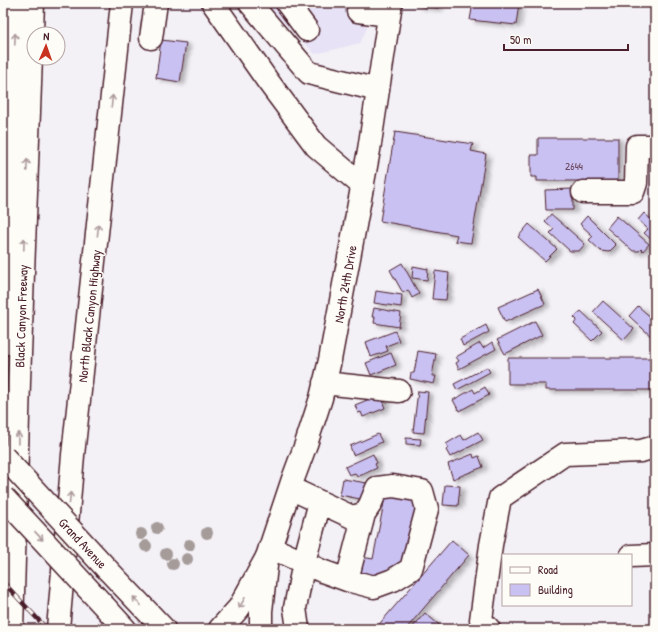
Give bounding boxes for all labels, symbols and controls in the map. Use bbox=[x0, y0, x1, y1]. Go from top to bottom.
north arrow bbox=[26, 26, 66, 66]
scale bar bbox=[504, 26, 628, 52]
text: N bbox=[43, 29, 50, 43]
text: 50 m bbox=[510, 31, 531, 48]
one-way arrow bbox=[12, 33, 19, 46]
one-way arrow bbox=[108, 95, 116, 108]
one-way arrow bbox=[23, 159, 31, 172]
house number: 2644 bbox=[565, 159, 583, 173]
one-way arrow bbox=[94, 224, 102, 237]
one-way arrow bbox=[20, 238, 28, 251]
street label: North 24th Drive bbox=[329, 244, 361, 324]
street label: North Black Canyon Highway bbox=[73, 248, 105, 383]
street label: Black Canyon Freeway bbox=[10, 264, 32, 368]
one-way arrow bbox=[14, 432, 22, 445]
one-way arrow bbox=[66, 492, 73, 505]
street label: Grand Avenue bbox=[55, 514, 111, 572]
one-way arrow bbox=[34, 531, 44, 541]
legend bbox=[502, 554, 632, 606]
text: Road bbox=[538, 561, 558, 578]
text: Building bbox=[538, 581, 573, 598]
one-way arrow bbox=[133, 595, 142, 606]
one-way arrow bbox=[237, 597, 245, 609]

